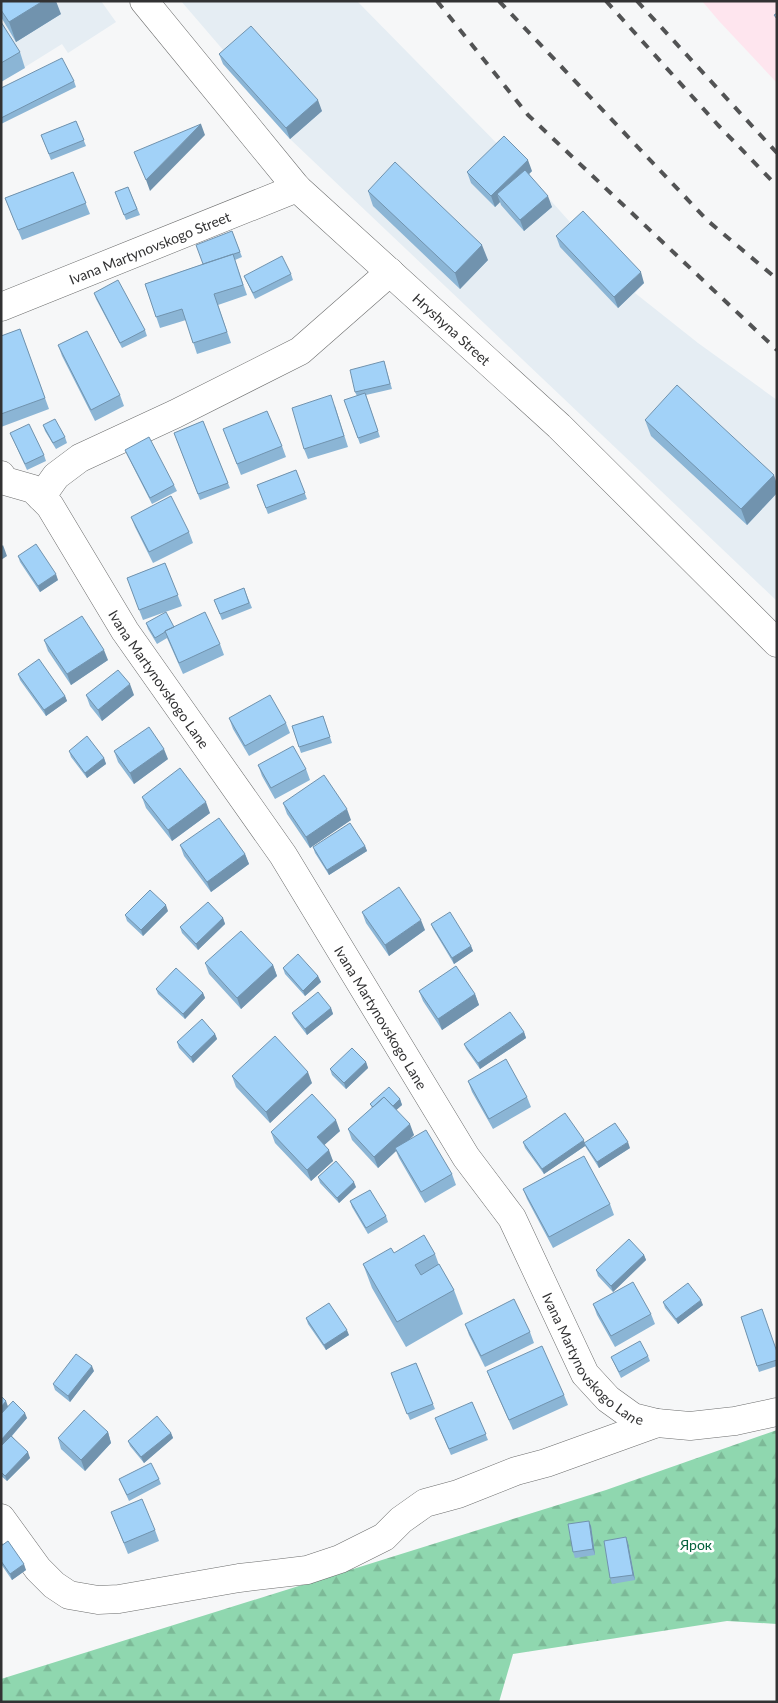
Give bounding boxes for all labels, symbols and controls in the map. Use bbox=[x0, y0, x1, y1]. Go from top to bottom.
street label: Ivana Martynovskogo Street bbox=[66, 207, 233, 287]
street label: Hryshyna Street bbox=[410, 289, 494, 368]
street label: Ivana Martynovskogo Lane bbox=[106, 606, 213, 751]
street label: Ivana Martynovskogo Lane bbox=[331, 942, 431, 1092]
street label: Ivana Martynovskogo Lane bbox=[539, 1289, 645, 1428]
park label: Ярок bbox=[679, 1536, 713, 1553]

